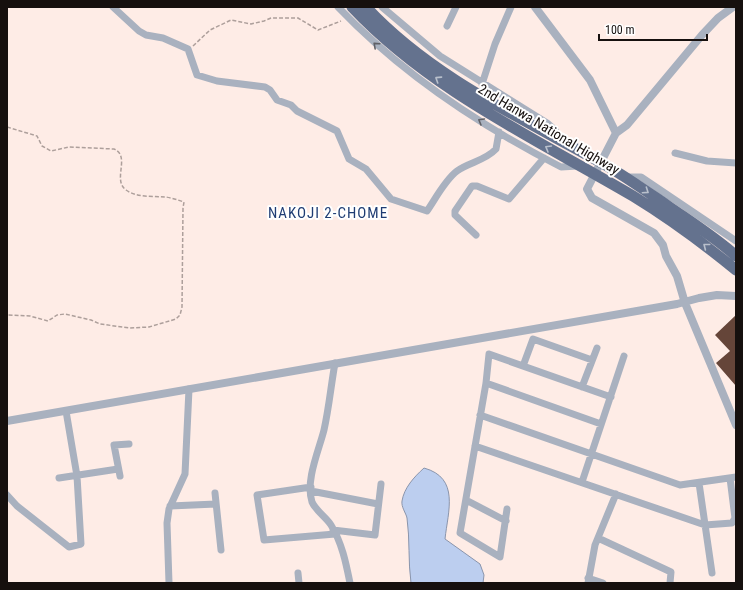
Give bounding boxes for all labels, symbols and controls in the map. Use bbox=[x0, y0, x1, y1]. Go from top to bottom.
scale bar bbox=[599, 16, 707, 42]
text: 100 m bbox=[605, 23, 635, 37]
one-way arrow bbox=[374, 43, 381, 50]
one-way arrow bbox=[435, 77, 442, 84]
street label: 2nd Hanwa National Highway bbox=[476, 80, 623, 178]
one-way arrow bbox=[478, 119, 485, 126]
one-way arrow bbox=[545, 146, 552, 153]
one-way arrow bbox=[641, 186, 648, 193]
district label: NAKOJI 2-CHOME bbox=[268, 204, 388, 222]
one-way arrow bbox=[703, 243, 710, 250]

